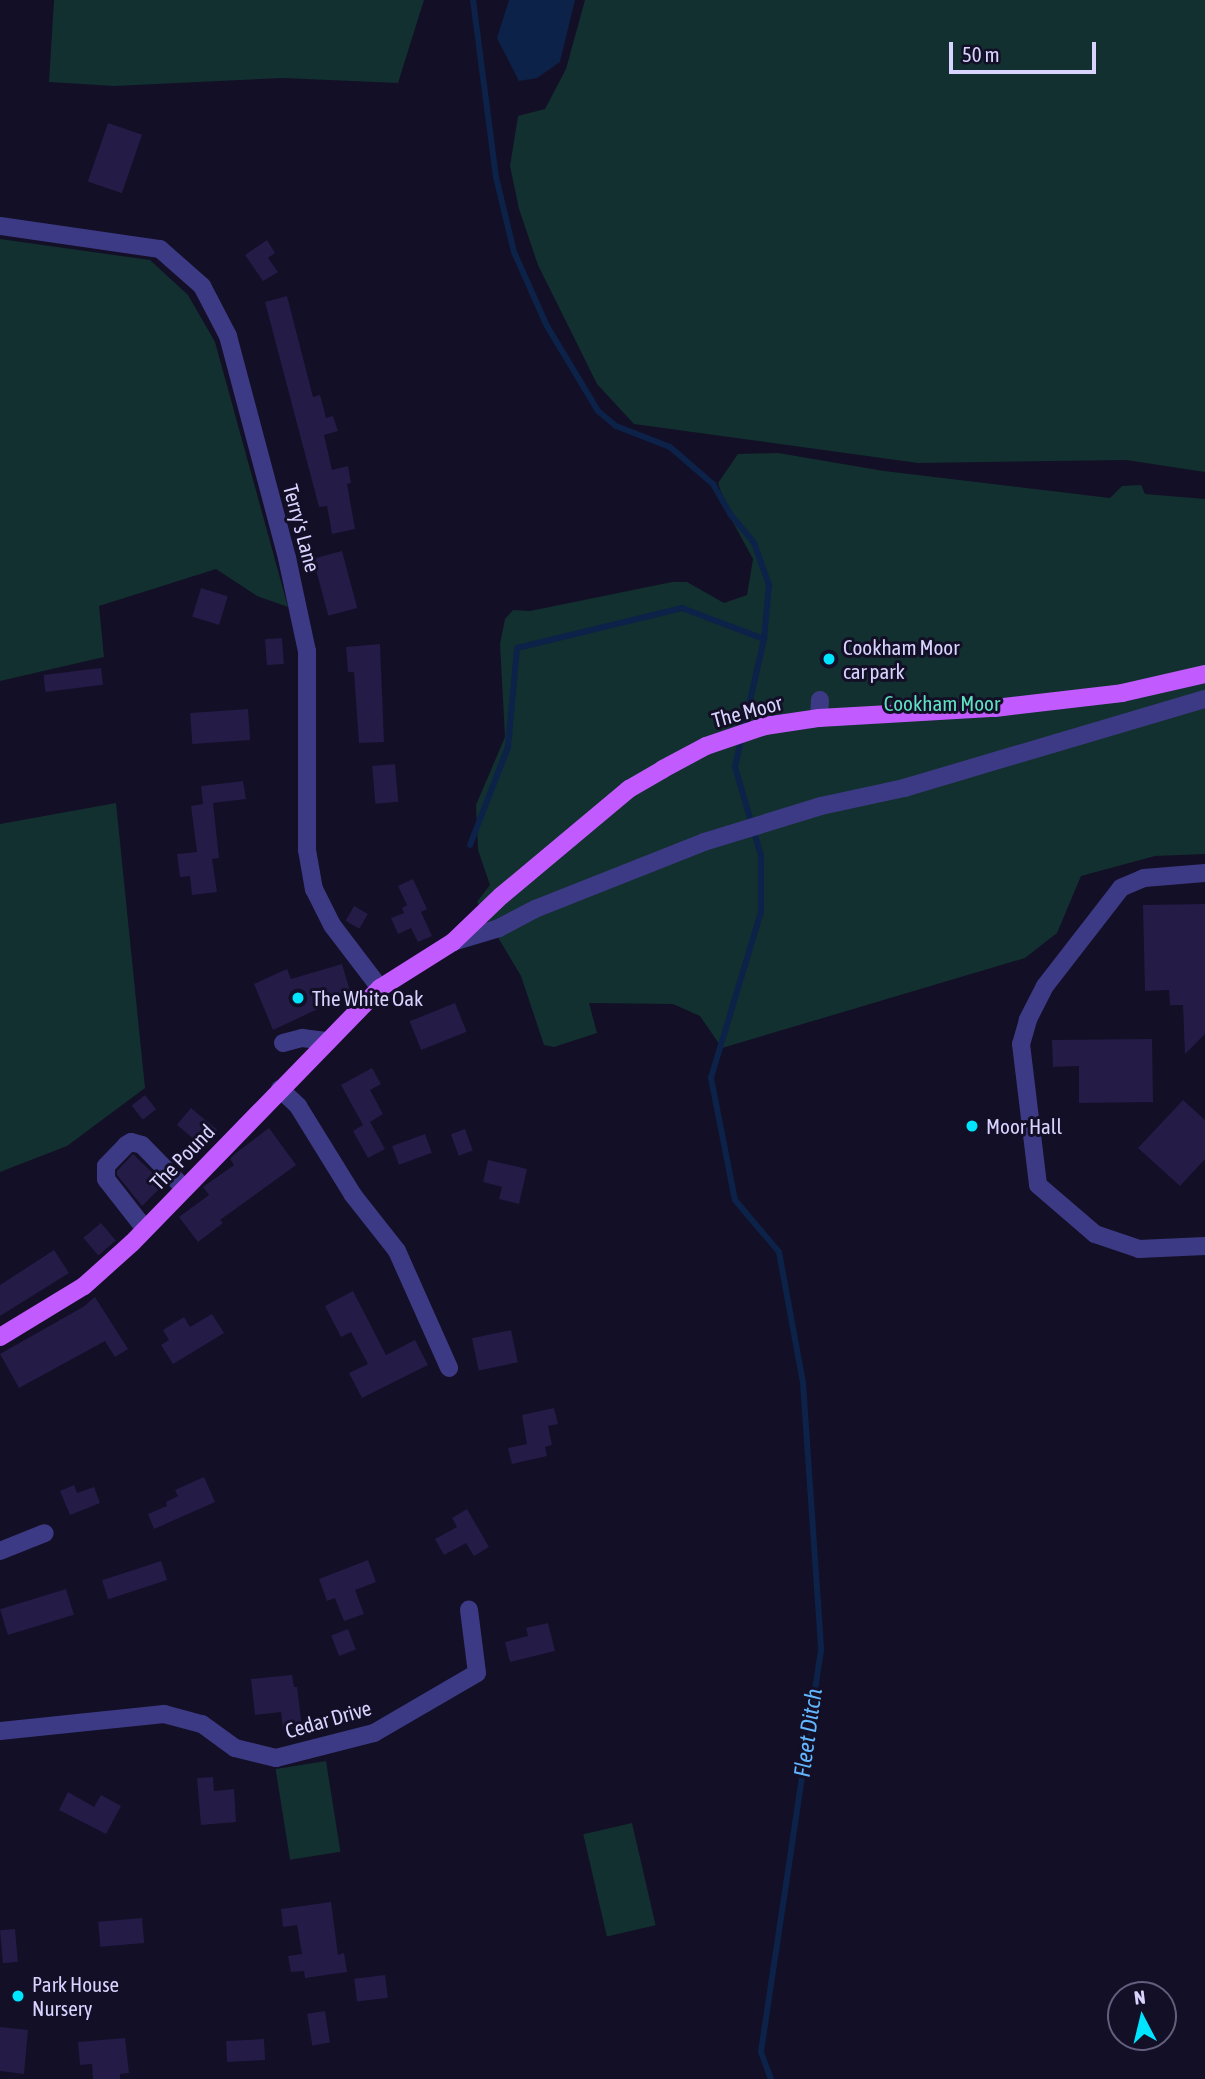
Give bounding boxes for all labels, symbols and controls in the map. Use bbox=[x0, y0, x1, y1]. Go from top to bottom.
scale bar bbox=[953, 28, 1100, 72]
text: 50 m bbox=[962, 42, 1000, 66]
street label: Terry's Lane bbox=[278, 481, 326, 575]
place label: Cookham Moor car park bbox=[843, 634, 959, 684]
marker: Cookham Moor car park bbox=[821, 651, 837, 667]
street label: The Moor bbox=[709, 690, 785, 732]
park label: Cookham Moor bbox=[884, 690, 1000, 716]
place label: The White Oak bbox=[312, 985, 423, 1011]
marker: The White Oak bbox=[290, 990, 306, 1006]
place label: Moor Hall bbox=[986, 1113, 1062, 1139]
marker: Moor Hall bbox=[964, 1118, 980, 1134]
street label: The Pound bbox=[145, 1119, 219, 1195]
water label: Fleet Ditch bbox=[788, 1687, 828, 1779]
street label: Cedar Drive bbox=[282, 1695, 374, 1743]
place label: Park House Nursery bbox=[32, 1971, 119, 2021]
north arrow bbox=[1107, 1981, 1177, 2051]
text: N bbox=[1133, 1986, 1147, 2009]
marker: Park House Nursery bbox=[10, 1988, 26, 2004]

